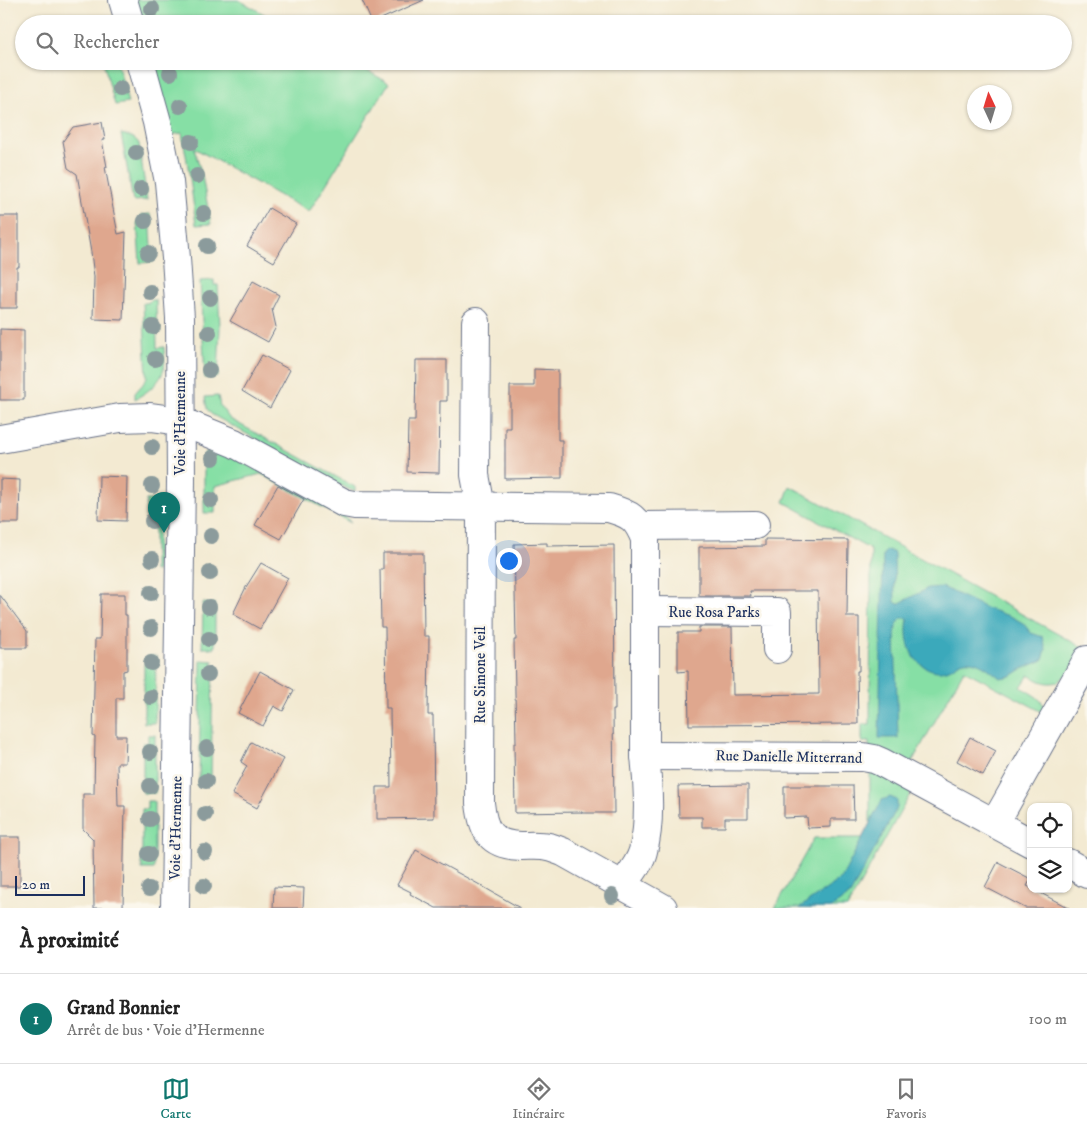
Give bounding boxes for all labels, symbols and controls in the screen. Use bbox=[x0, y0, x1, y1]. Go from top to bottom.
search box bbox=[15, 15, 1072, 70]
icon: search bbox=[33, 29, 61, 57]
text: Rechercher bbox=[73, 31, 159, 54]
north arrow bbox=[967, 85, 1012, 130]
street label: Voie d'Hermenne bbox=[171, 371, 190, 476]
pin: 1 bbox=[148, 492, 180, 533]
your location bbox=[496, 548, 522, 574]
street label: Rue Rosa Parks bbox=[668, 603, 760, 622]
street label: Rue Simone Veil bbox=[471, 626, 490, 724]
street label: Rue Danielle Mitterrand bbox=[716, 746, 863, 768]
street label: Voie d'Hermenne bbox=[166, 776, 186, 881]
map controls bbox=[1027, 803, 1072, 893]
button: locate bbox=[1027, 803, 1072, 848]
button: layers bbox=[1027, 848, 1072, 893]
scale bar bbox=[15, 873, 85, 896]
text: 20 m bbox=[22, 876, 50, 894]
text: À proximité bbox=[20, 928, 119, 954]
text: Grand Bonnier bbox=[67, 997, 180, 1020]
text: 1 bbox=[33, 1009, 39, 1029]
text: 100 m bbox=[1029, 1009, 1067, 1029]
text: Arrêt de bus · Voie d'Hermenne bbox=[67, 1020, 265, 1040]
tab: Carte bbox=[161, 1075, 191, 1123]
tab: Itinéraire bbox=[512, 1075, 565, 1123]
tab: Favoris bbox=[886, 1075, 926, 1123]

